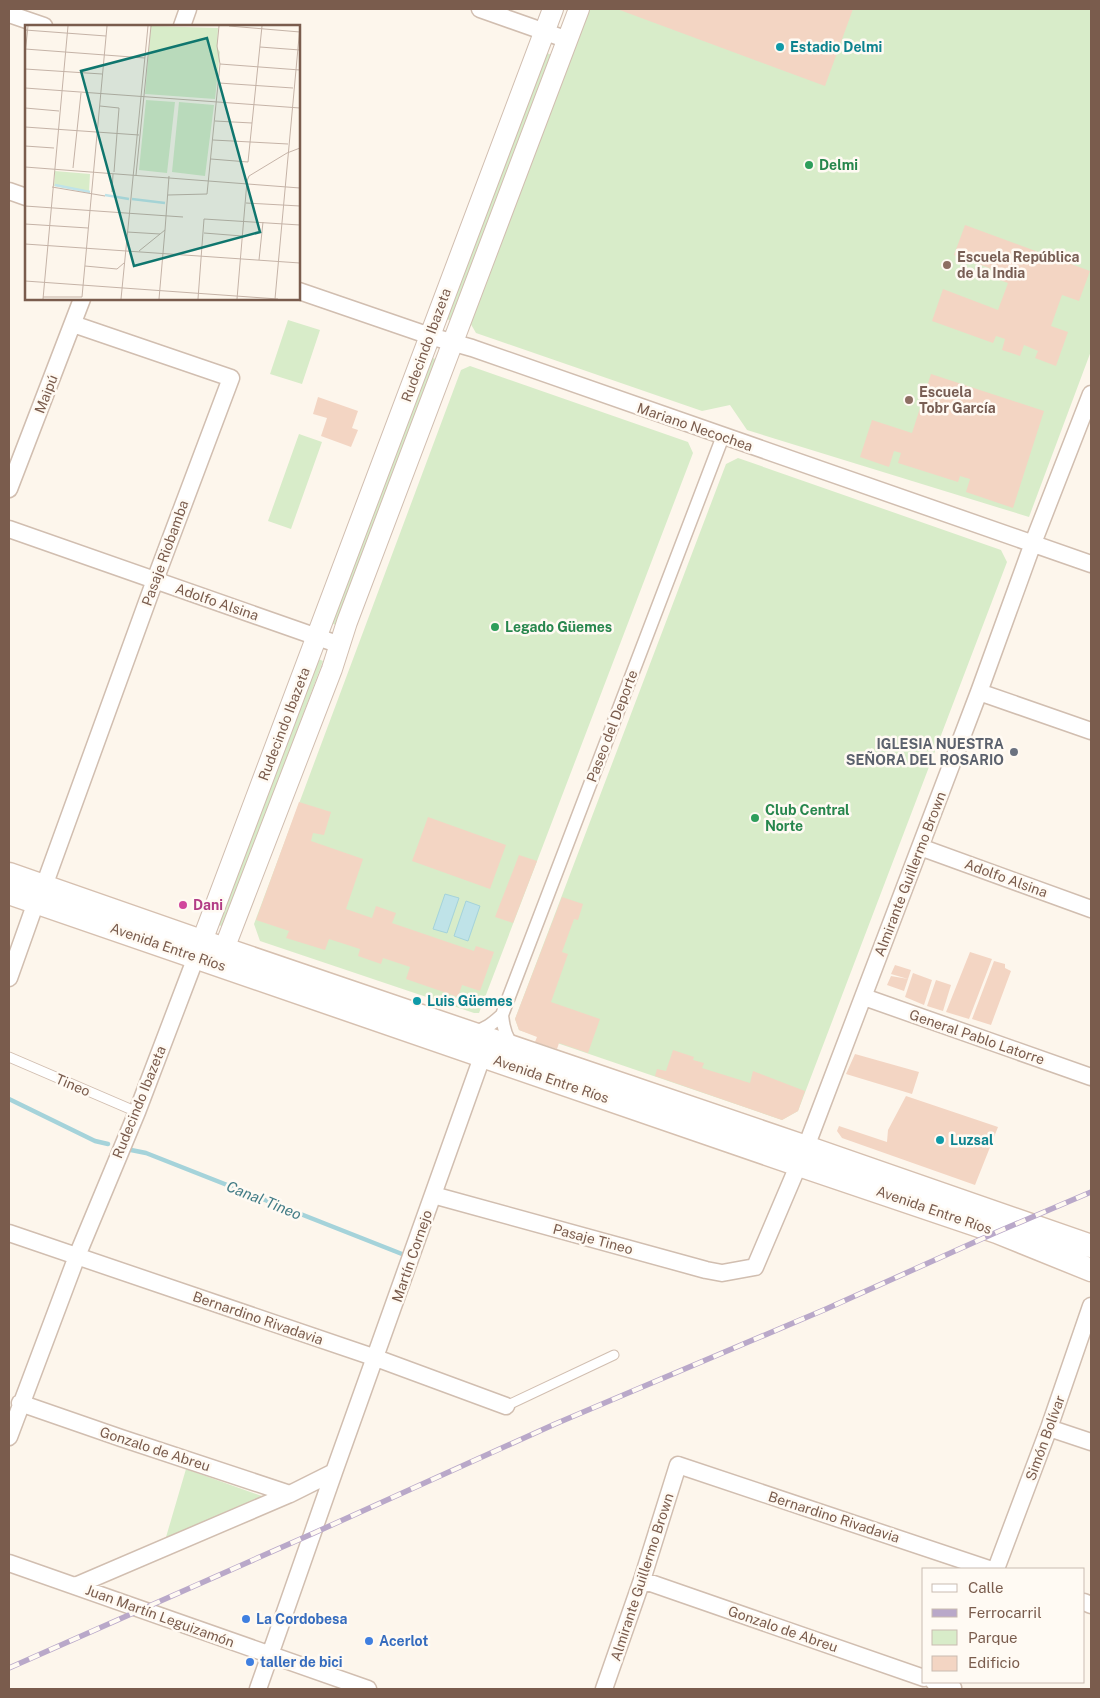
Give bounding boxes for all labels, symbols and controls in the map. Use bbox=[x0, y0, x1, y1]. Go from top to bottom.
inset map bbox=[25, 25, 300, 300]
place label: Estadio Delmi bbox=[790, 39, 882, 55]
marker: Estadio Delmi bbox=[774, 41, 786, 53]
place label: Delmi bbox=[819, 157, 858, 173]
marker: Delmi bbox=[803, 159, 815, 171]
place label: Escuela República de la India bbox=[957, 249, 1080, 281]
marker: Escuela República de la India bbox=[941, 259, 953, 271]
street label: Rudecindo Ibazeta bbox=[398, 286, 454, 404]
street label: Maipú bbox=[31, 372, 61, 416]
place label: Escuela Tobr García bbox=[919, 384, 996, 416]
marker: Escuela Tobr García bbox=[903, 394, 915, 406]
street label: Mariano Necochea bbox=[635, 400, 755, 454]
street label: Pasaje Riobamba bbox=[138, 498, 192, 608]
street label: Adolfo Alsina bbox=[173, 580, 261, 624]
place label: Legado Güemes bbox=[505, 619, 612, 635]
marker: Legado Güemes bbox=[489, 621, 501, 633]
street label: Rudecindo Ibazeta bbox=[255, 665, 313, 783]
street label: Paseo del Deporte bbox=[583, 668, 641, 784]
place label: IGLESIA NUESTRA SEÑORA DEL ROSARIO bbox=[846, 736, 1004, 768]
marker: IGLESIA NUESTRA SEÑORA DEL ROSARIO bbox=[1008, 746, 1020, 758]
street label: Almirante Guillermo Brown bbox=[871, 789, 949, 959]
place label: Club Central Norte bbox=[765, 802, 850, 834]
marker: Club Central Norte bbox=[749, 812, 761, 824]
street label: Adolfo Alsina bbox=[962, 856, 1050, 900]
place label: Dani bbox=[193, 897, 223, 913]
marker: Dani bbox=[177, 899, 189, 911]
street label: Avenida Entre Ríos bbox=[108, 920, 228, 974]
place label: Luis Güemes bbox=[427, 993, 513, 1009]
marker: Luis Güemes bbox=[411, 995, 423, 1007]
street label: General Pablo Latorre bbox=[907, 1006, 1047, 1068]
street label: Rudecindo Ibazeta bbox=[109, 1043, 169, 1161]
street label: Avenida Entre Ríos bbox=[491, 1052, 611, 1106]
street label: Tineo bbox=[53, 1071, 93, 1099]
place label: Luzsal bbox=[950, 1132, 994, 1148]
marker: Luzsal bbox=[934, 1134, 946, 1146]
water label: Canal Tineo bbox=[224, 1177, 304, 1223]
street label: Avenida Entre Ríos bbox=[874, 1183, 994, 1237]
street label: Martín Cornejo bbox=[389, 1208, 435, 1304]
street label: Pasaje Tineo bbox=[551, 1221, 635, 1257]
street label: Bernardino Rivadavia bbox=[191, 1288, 325, 1348]
street label: Simón Bolívar bbox=[1022, 1393, 1068, 1483]
street label: Gonzalo de Abreu bbox=[98, 1424, 212, 1474]
street label: Bernardino Rivadavia bbox=[766, 1488, 902, 1546]
street label: Almirante Guillermo Brown bbox=[607, 1491, 677, 1663]
legend bbox=[922, 1568, 1085, 1683]
text: Calle bbox=[968, 1579, 1004, 1596]
street label: Juan Martín Leguizamón bbox=[83, 1582, 237, 1650]
street label: Gonzalo de Abreu bbox=[726, 1603, 840, 1655]
text: Ferrocarril bbox=[968, 1604, 1042, 1621]
place label: La Cordobesa bbox=[256, 1611, 348, 1627]
marker: La Cordobesa bbox=[240, 1613, 252, 1625]
text: Parque bbox=[968, 1629, 1018, 1646]
place label: Acerlot bbox=[379, 1633, 428, 1649]
marker: Acerlot bbox=[363, 1635, 375, 1647]
place label: taller de bici bbox=[260, 1654, 343, 1670]
text: Edificio bbox=[968, 1654, 1020, 1671]
marker: taller de bici bbox=[244, 1656, 256, 1668]

